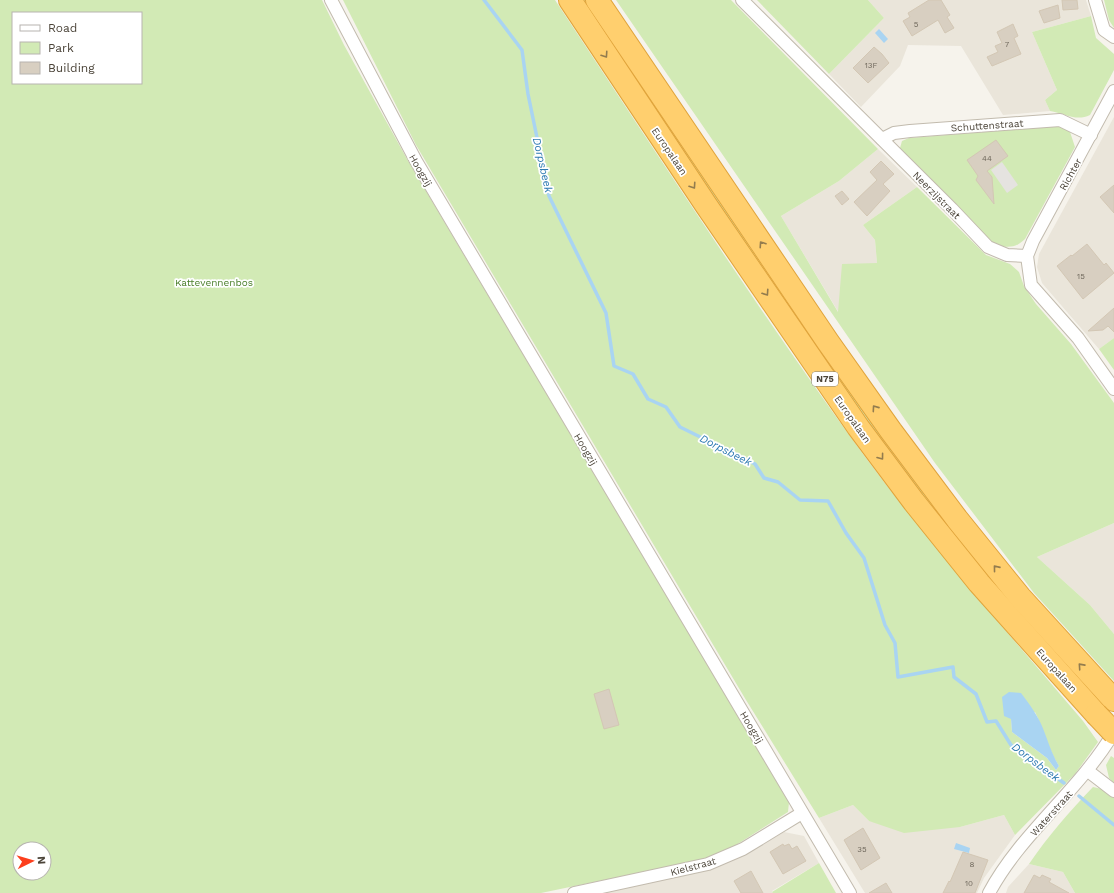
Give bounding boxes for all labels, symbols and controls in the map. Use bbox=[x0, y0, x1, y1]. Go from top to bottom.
legend bbox=[12, 12, 142, 84]
house number: 5 bbox=[914, 20, 919, 29]
text: Road bbox=[48, 21, 77, 35]
house number: 7 bbox=[1005, 40, 1010, 49]
text: Park bbox=[48, 41, 74, 55]
one-way arrow bbox=[600, 50, 607, 57]
text: Building bbox=[48, 61, 95, 75]
house number: 13F bbox=[865, 61, 877, 70]
street label: Schuttenstraat bbox=[950, 117, 1025, 134]
street label: Europalaan bbox=[650, 125, 689, 177]
water label: Dorpsbeek bbox=[530, 136, 555, 195]
street label: Hoogzij bbox=[407, 152, 434, 188]
house number: 44 bbox=[982, 154, 992, 163]
street label: Richter bbox=[1057, 156, 1084, 192]
street label: Neerzijstraat bbox=[911, 169, 963, 222]
one-way arrow bbox=[688, 182, 696, 189]
one-way arrow bbox=[760, 241, 767, 248]
house number: 15 bbox=[1077, 272, 1085, 281]
park label: Kattevennenbos bbox=[175, 277, 253, 288]
one-way arrow bbox=[761, 289, 768, 296]
road number: N75 bbox=[812, 372, 838, 386]
street label: Europalaan bbox=[832, 394, 873, 445]
one-way arrow bbox=[873, 406, 880, 413]
street label: Hoogzij bbox=[572, 431, 599, 467]
water label: Dorpsbeek bbox=[698, 432, 755, 469]
one-way arrow bbox=[876, 453, 883, 460]
one-way arrow bbox=[994, 565, 1001, 572]
street label: Europalaan bbox=[1034, 646, 1079, 694]
one-way arrow bbox=[1079, 663, 1086, 670]
street label: Hoogzij bbox=[738, 709, 765, 745]
water label: Dorpsbeek bbox=[1009, 740, 1063, 785]
street label: Waterstraat bbox=[1028, 788, 1075, 838]
north arrow bbox=[12, 841, 52, 881]
house number: 35 bbox=[857, 845, 867, 854]
street label: Kielstraat bbox=[669, 855, 718, 878]
text: N bbox=[35, 856, 48, 865]
house number: 8 bbox=[970, 860, 975, 869]
house number: 10 bbox=[965, 879, 973, 888]

